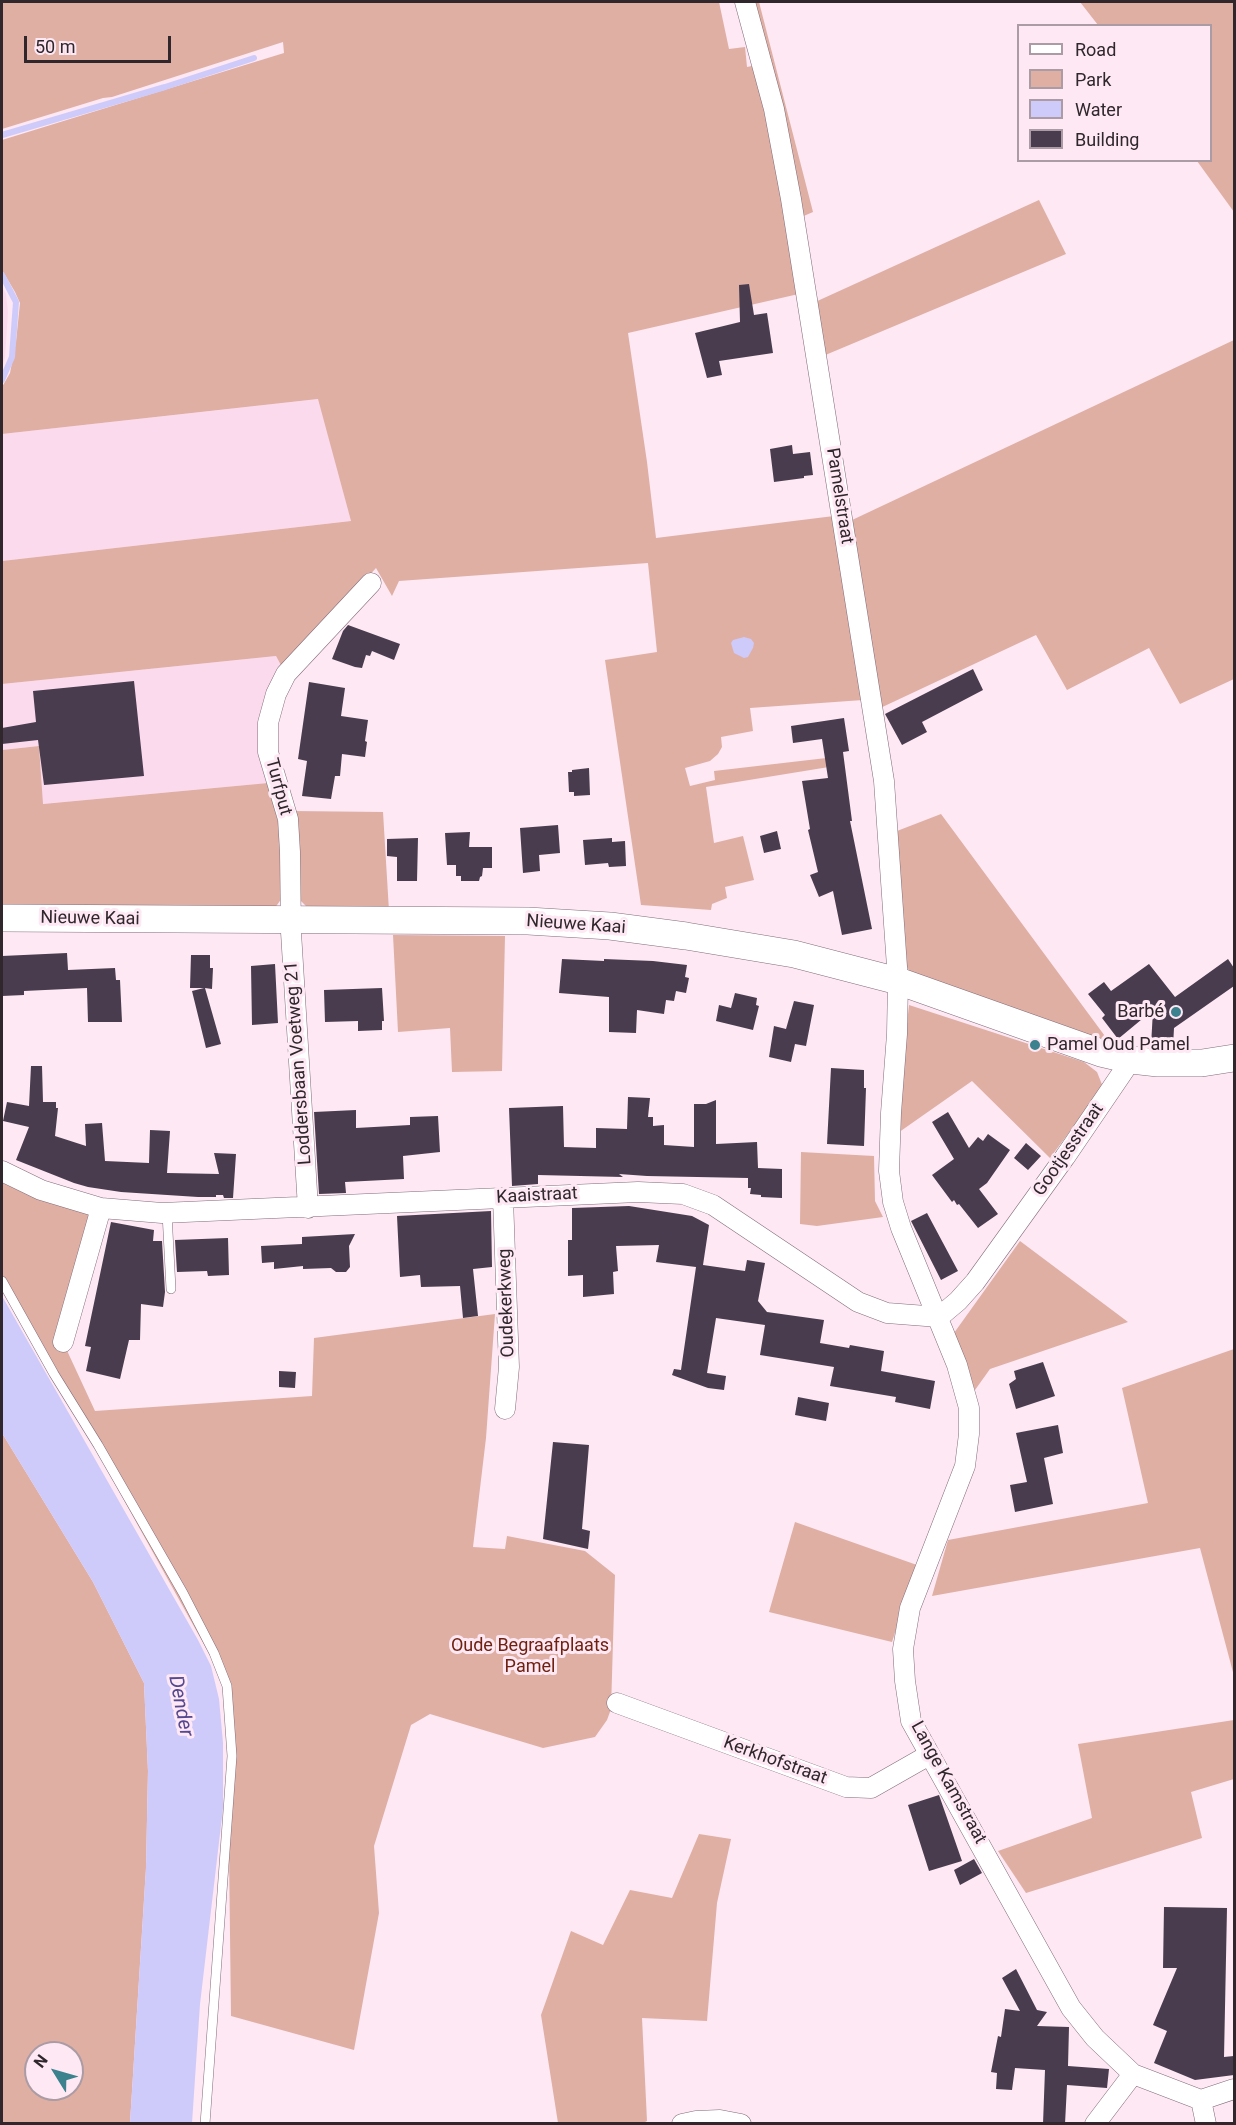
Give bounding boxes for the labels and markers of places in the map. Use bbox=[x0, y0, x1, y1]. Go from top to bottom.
place label: Barbé bbox=[1117, 1001, 1164, 1023]
marker: Barbé bbox=[1169, 1005, 1183, 1019]
place label: Pamel Oud Pamel bbox=[1047, 1034, 1190, 1056]
marker: Pamel Oud Pamel bbox=[1028, 1038, 1042, 1052]

